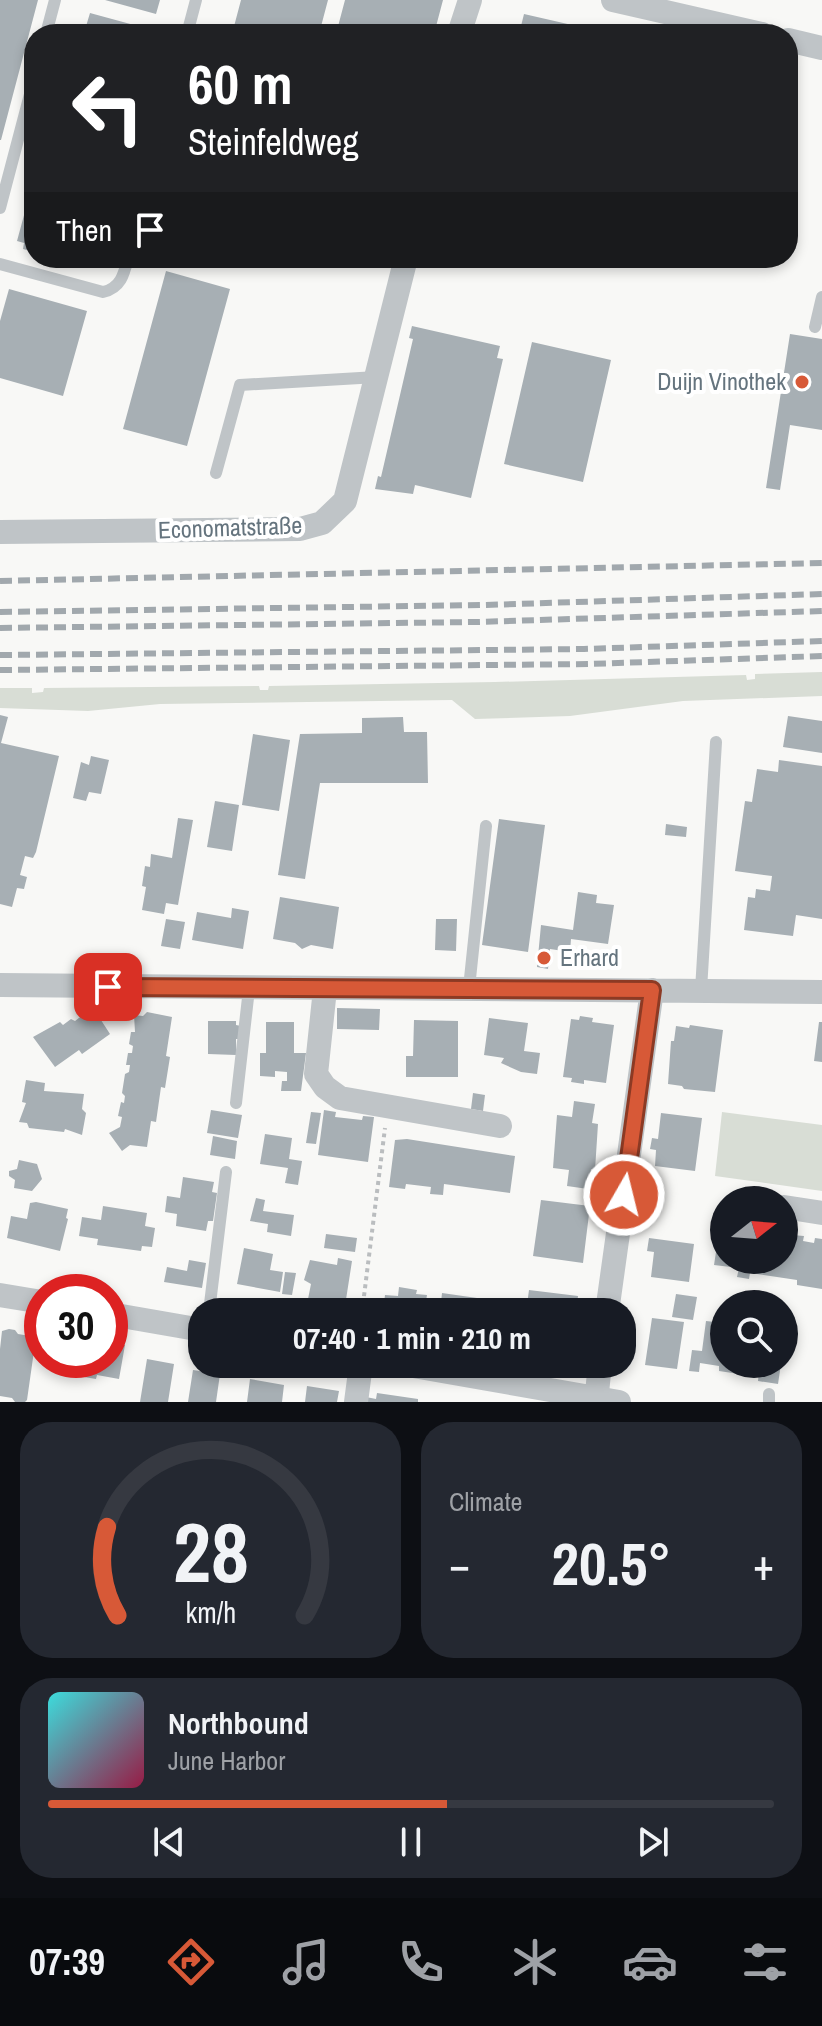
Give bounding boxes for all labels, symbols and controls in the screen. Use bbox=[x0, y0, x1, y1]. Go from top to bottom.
text: 60 m bbox=[188, 46, 293, 121]
icon: left bbox=[56, 56, 160, 160]
text: Steinfeldweg bbox=[188, 118, 359, 166]
icon: arrive bbox=[128, 208, 172, 252]
text: Then bbox=[56, 210, 112, 250]
place label: Duijn Vinothek bbox=[657, 365, 786, 397]
marker: Duijn Vinothek bbox=[793, 373, 811, 391]
street label: Economatstraße bbox=[157, 508, 303, 546]
place label: Erhard bbox=[560, 941, 619, 973]
marker: Erhard bbox=[535, 949, 553, 967]
pin bbox=[74, 953, 142, 1021]
icon: arrive bbox=[86, 965, 130, 1009]
position arrow bbox=[582, 1153, 666, 1237]
north arrow bbox=[710, 1186, 798, 1274]
map controls bbox=[710, 1186, 798, 1378]
speed limit sign: 30 bbox=[24, 1274, 128, 1378]
button: search bbox=[710, 1290, 798, 1378]
text: 07:40 · 1 min · 210 m bbox=[293, 1318, 531, 1358]
text: Climate bbox=[449, 1484, 522, 1519]
text: 28 bbox=[173, 1496, 248, 1608]
text: 20.5° bbox=[552, 1523, 671, 1604]
text: − bbox=[449, 1534, 470, 1594]
text: + bbox=[753, 1534, 774, 1594]
text: km/h bbox=[185, 1593, 236, 1632]
text: Northbound bbox=[168, 1703, 309, 1743]
text: June Harbor bbox=[168, 1743, 285, 1778]
icon: previous bbox=[147, 1820, 191, 1864]
icon: pause bbox=[389, 1820, 433, 1864]
icon: next bbox=[631, 1820, 675, 1864]
icon: directions bbox=[163, 1934, 219, 1990]
icon: music bbox=[278, 1934, 334, 1990]
icon: phone bbox=[393, 1934, 449, 1990]
icon: climate bbox=[507, 1934, 563, 1990]
icon: car bbox=[622, 1934, 678, 1990]
icon: filters bbox=[737, 1934, 793, 1990]
text: 07:39 bbox=[29, 1938, 105, 1986]

